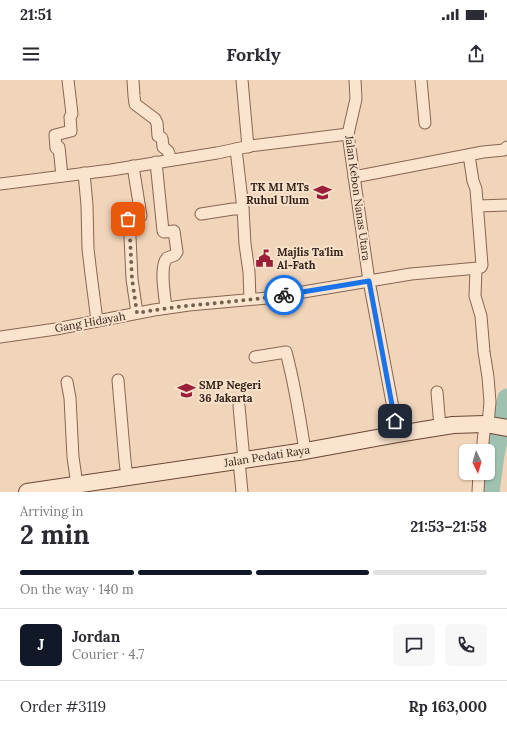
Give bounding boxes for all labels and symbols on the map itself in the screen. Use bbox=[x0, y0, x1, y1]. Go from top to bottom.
street label: Jalan Kebon Nanas Utara bbox=[342, 133, 374, 262]
place label: TK MI MTs Ruhul Ulum bbox=[246, 180, 309, 207]
school or university icon: TK MI MTs Ruhul Ulum bbox=[312, 183, 332, 203]
pin bbox=[111, 202, 145, 236]
place label: Majlis Ta'lim Al-Fath bbox=[277, 245, 343, 272]
public building icon: Majlis Ta'lim Al-Fath bbox=[254, 248, 274, 268]
courier bbox=[264, 275, 304, 315]
street label: Gang Hidayah bbox=[54, 309, 127, 335]
place label: SMP Negeri 36 Jakarta bbox=[199, 378, 262, 405]
school or university icon: SMP Negeri 36 Jakarta bbox=[176, 381, 196, 401]
pin bbox=[378, 404, 412, 438]
street label: Jalan Pedati Raya bbox=[222, 442, 311, 470]
north arrow bbox=[459, 444, 495, 480]

